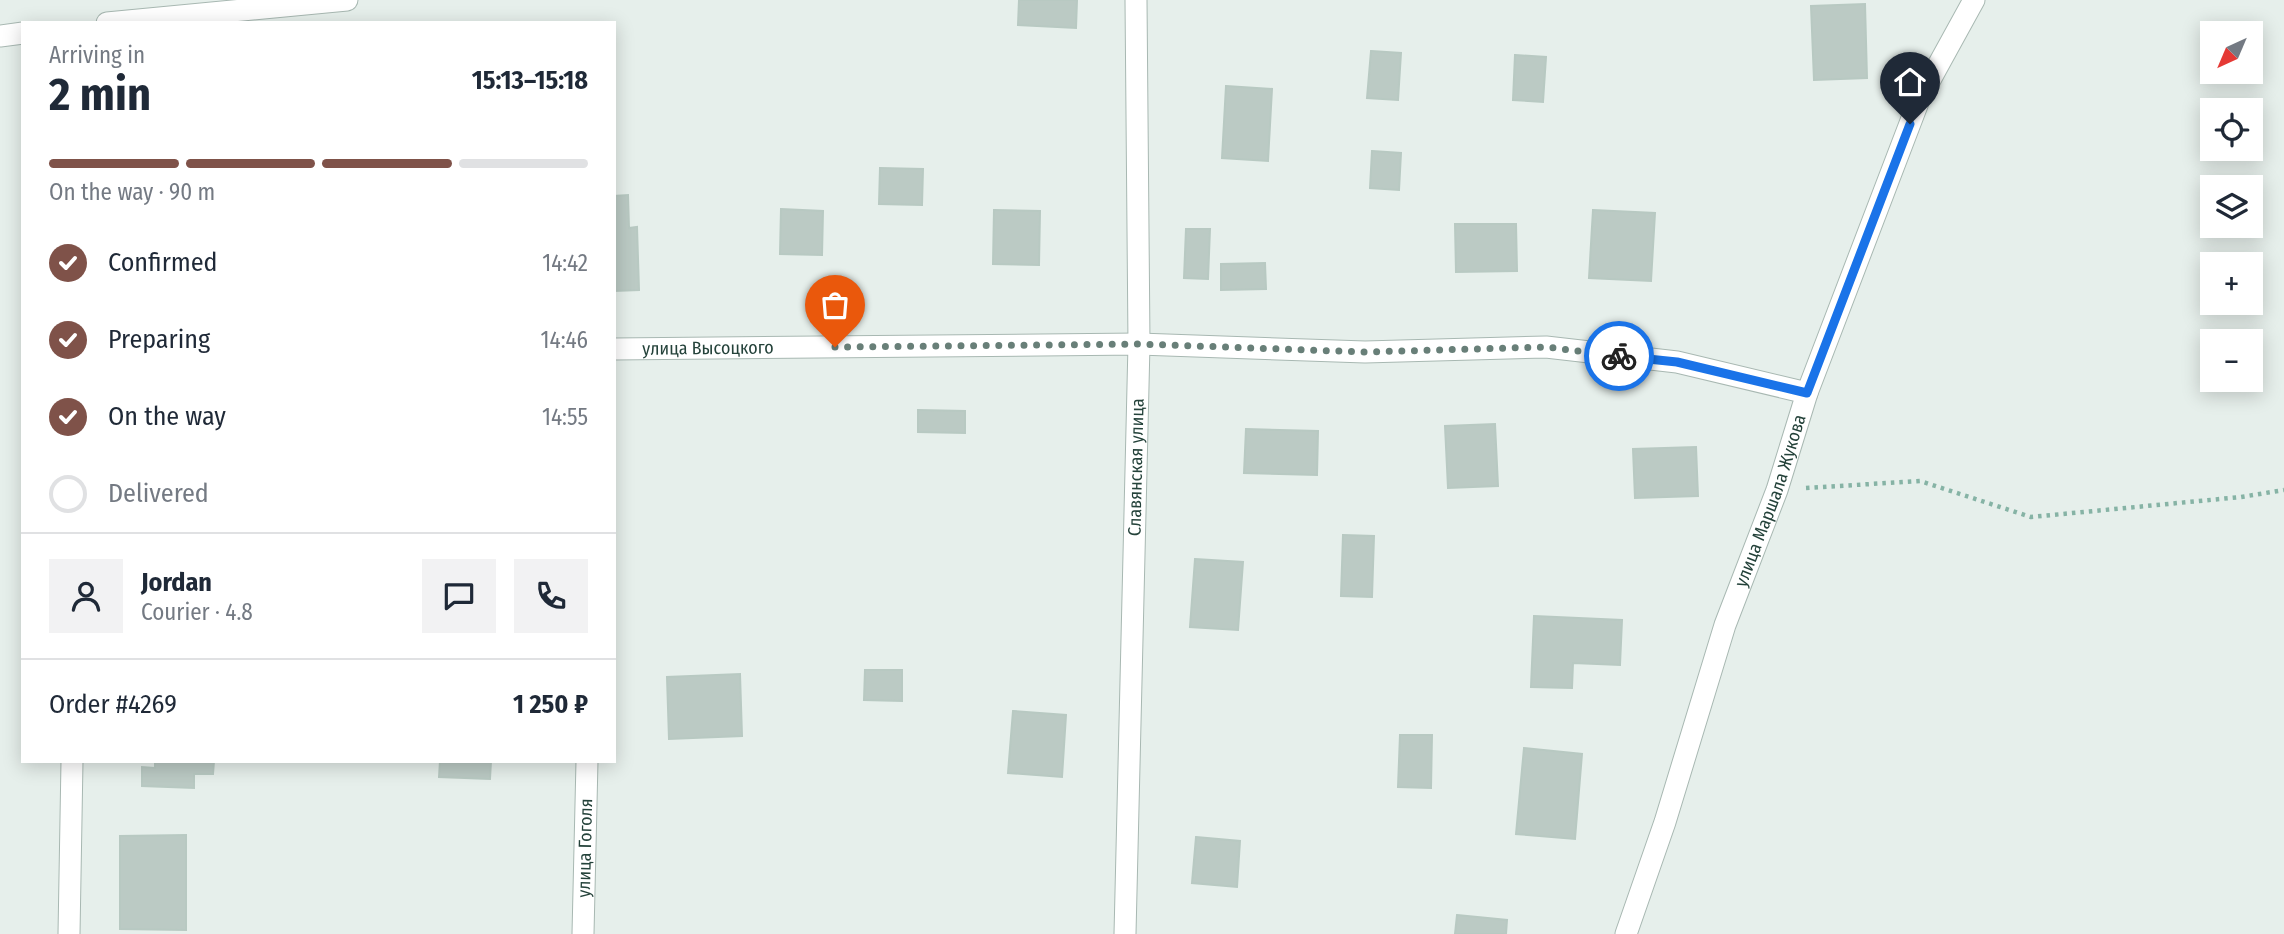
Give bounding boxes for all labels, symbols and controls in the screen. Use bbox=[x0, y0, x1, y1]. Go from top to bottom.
north arrow bbox=[2200, 21, 2263, 84]
map controls bbox=[2200, 21, 2263, 392]
text: Arriving in bbox=[49, 41, 145, 69]
pin bbox=[1880, 52, 1940, 124]
icon: home bbox=[1891, 63, 1929, 101]
text: 15:13–15:18 bbox=[472, 65, 588, 96]
text: 2 min bbox=[49, 67, 151, 122]
button: locate bbox=[2200, 98, 2263, 161]
button: layers bbox=[2200, 175, 2263, 238]
text: On the way · 90 m bbox=[49, 178, 215, 206]
icon: check bbox=[49, 244, 87, 282]
text: Confirmed bbox=[108, 247, 218, 278]
text: 14:42 bbox=[542, 249, 588, 277]
button: + bbox=[2200, 252, 2263, 315]
pin bbox=[805, 275, 865, 347]
icon: bag bbox=[816, 286, 854, 324]
icon: check bbox=[49, 321, 87, 359]
courier bbox=[1584, 321, 1654, 391]
text: Preparing bbox=[108, 324, 210, 355]
text: 14:46 bbox=[541, 326, 588, 354]
button: − bbox=[2200, 329, 2263, 392]
street label: улица Высоцкого bbox=[642, 336, 774, 360]
icon: bike bbox=[1600, 337, 1638, 375]
icon: check bbox=[49, 398, 87, 436]
street label: Славянская улица bbox=[1123, 398, 1149, 536]
text: On the way bbox=[108, 401, 226, 432]
text: 14:55 bbox=[542, 403, 588, 431]
street label: улица Маршала Жукова bbox=[1730, 412, 1811, 590]
text: Delivered bbox=[108, 478, 209, 509]
button: person bbox=[49, 559, 123, 633]
button: chat bbox=[422, 559, 496, 633]
button: phone bbox=[514, 559, 588, 633]
text: Jordan bbox=[141, 567, 212, 598]
text: Courier · 4.8 bbox=[141, 598, 253, 626]
text: Order #4269 bbox=[49, 689, 177, 720]
text: 1 250 ₽ bbox=[513, 689, 588, 720]
street label: улица Гоголя bbox=[573, 798, 597, 898]

